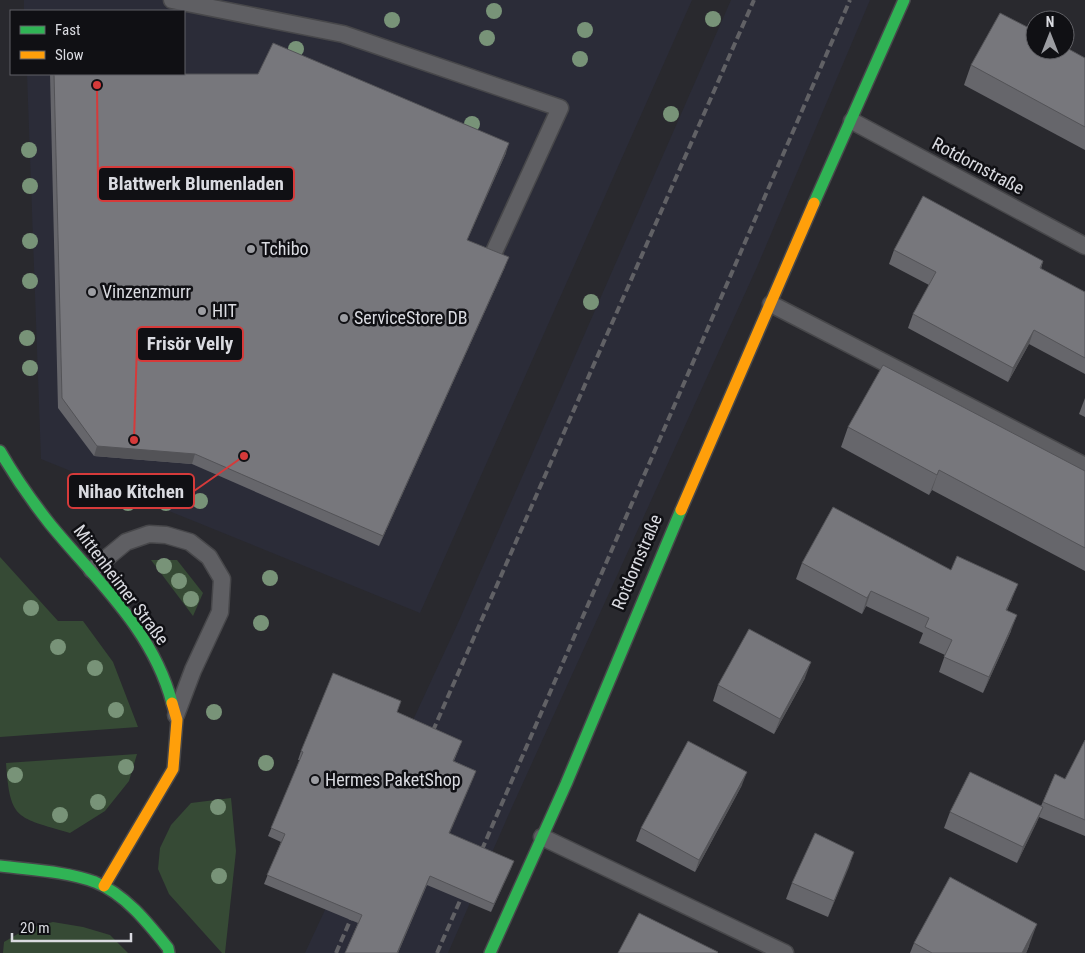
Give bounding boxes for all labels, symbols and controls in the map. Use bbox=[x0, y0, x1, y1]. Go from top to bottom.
legend bbox=[10, 10, 185, 75]
north arrow bbox=[1025, 10, 1075, 60]
text: N bbox=[1046, 14, 1054, 30]
text: Fast bbox=[55, 21, 80, 39]
text: Slow bbox=[55, 46, 84, 64]
street label: Rotdornstraße bbox=[929, 133, 1028, 199]
callout: Blattwerk Blumenladen bbox=[98, 167, 294, 201]
text: Blattwerk Blumenladen bbox=[108, 172, 284, 195]
place label: Tchibo bbox=[261, 238, 309, 259]
marker: Tchibo bbox=[245, 243, 257, 255]
place label: Vinzenzmurr bbox=[102, 281, 191, 302]
marker: Vinzenzmurr bbox=[86, 286, 98, 298]
place label: HIT bbox=[212, 300, 237, 321]
marker: HIT bbox=[196, 305, 208, 317]
place label: ServiceStore DB bbox=[354, 307, 468, 328]
marker: ServiceStore DB bbox=[338, 312, 350, 324]
callout: Frisör Velly bbox=[137, 327, 243, 361]
text: Frisör Velly bbox=[147, 332, 234, 355]
callout: Nihao Kitchen bbox=[68, 474, 194, 508]
text: Nihao Kitchen bbox=[78, 480, 184, 503]
street label: Rotdornstraße bbox=[607, 511, 666, 612]
street label: Mittenheimer Straße bbox=[69, 521, 173, 649]
place label: Hermes PaketShop bbox=[325, 769, 461, 790]
marker: Hermes PaketShop bbox=[309, 774, 321, 786]
scale bar bbox=[12, 910, 131, 942]
text: 20 m bbox=[20, 919, 50, 937]

